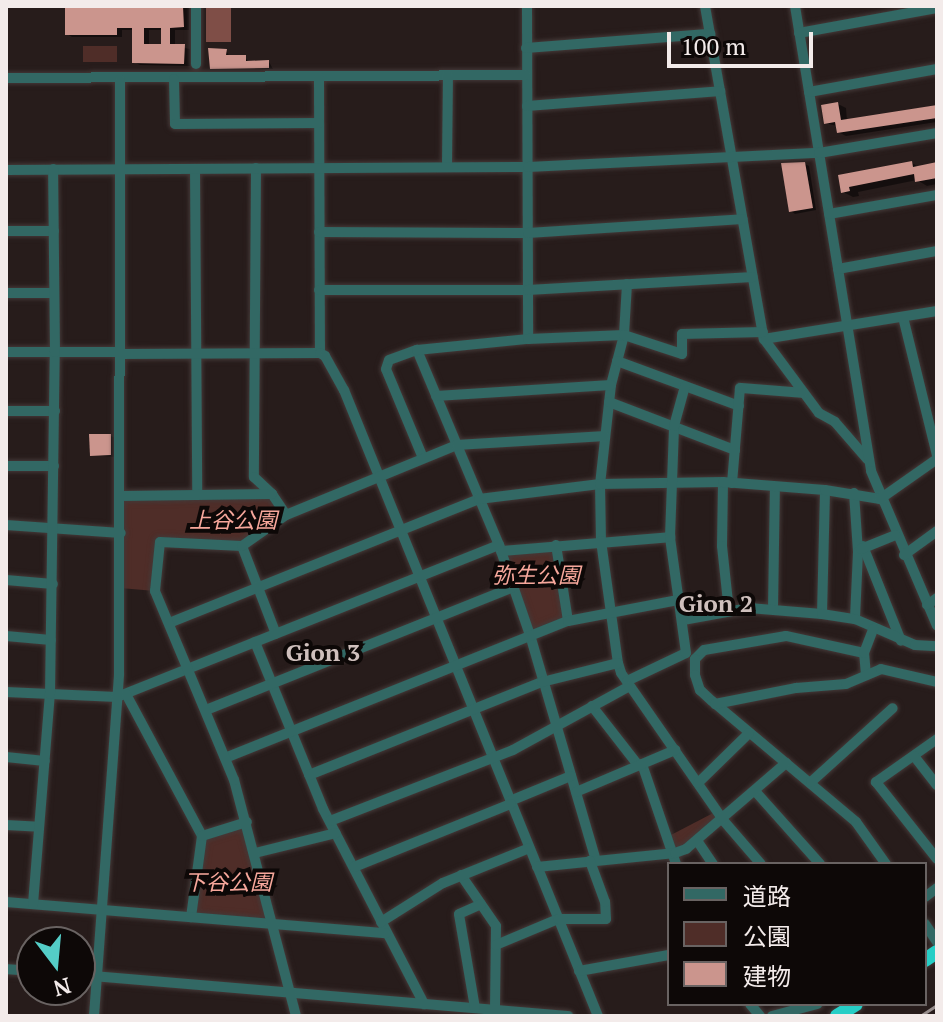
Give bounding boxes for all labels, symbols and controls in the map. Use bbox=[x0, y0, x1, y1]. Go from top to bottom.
scale bar bbox=[671, 16, 817, 66]
text: 100 m bbox=[681, 30, 746, 62]
park label: 上谷公園 bbox=[189, 507, 277, 533]
park label: 弥生公園 bbox=[492, 562, 580, 588]
district label: Gion 2 bbox=[679, 590, 753, 618]
district label: Gion 3 bbox=[286, 639, 360, 667]
legend bbox=[667, 862, 927, 1006]
park label: 下谷公園 bbox=[184, 869, 272, 895]
text: 道路 bbox=[743, 880, 791, 912]
text: 公園 bbox=[743, 920, 791, 952]
north arrow bbox=[16, 926, 96, 1006]
text: 建物 bbox=[743, 960, 791, 992]
text: N bbox=[50, 971, 74, 1004]

